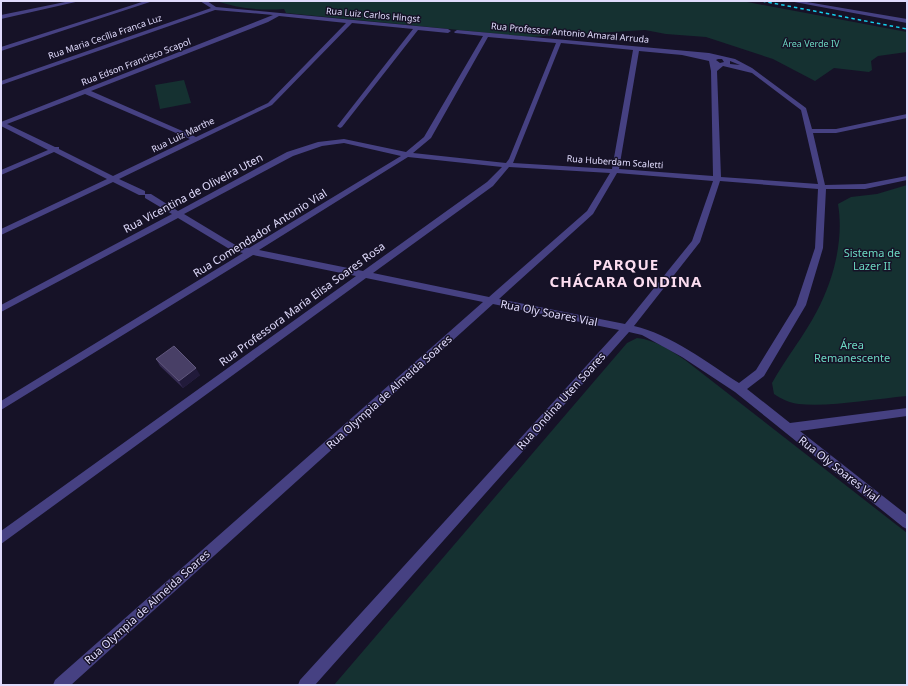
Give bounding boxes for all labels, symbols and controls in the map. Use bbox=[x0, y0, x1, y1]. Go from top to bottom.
street label: Rua Luiz Carlos Hingst bbox=[326, 4, 421, 25]
street label: Rua Maria Cecília Franca Luz bbox=[46, 11, 164, 62]
street label: Rua Professor Antonio Amaral Arruda bbox=[490, 19, 650, 46]
street label: Rua Edson Francisco Scapol bbox=[79, 35, 192, 88]
park label: Área Verde IV bbox=[783, 37, 840, 50]
street label: Rua Luiz Marthe bbox=[149, 114, 216, 155]
street label: Rua Vicentina de Oliveira Uten bbox=[120, 149, 265, 236]
street label: Rua Huberdam Scaletti bbox=[566, 152, 664, 171]
street label: Rua Comendador Antonio Vial bbox=[190, 185, 330, 280]
street label: Rua Professora Maria Elisa Soares Rosa bbox=[216, 238, 388, 369]
park label: Sistema de Lazer II bbox=[844, 245, 900, 273]
district label: PARQUE CHÁCARA ONDINA bbox=[550, 254, 702, 291]
street label: Rua Oly Soares Vial bbox=[499, 296, 599, 329]
street label: Rua Olympia de Almeida Soares bbox=[323, 331, 455, 452]
park label: Área Remanescente bbox=[814, 337, 890, 365]
street label: Rua Ondina Uten Soares bbox=[513, 349, 608, 453]
street label: Rua Oly Soares Vial bbox=[796, 432, 883, 505]
street label: Rua Olympia de Almeida Soares bbox=[81, 546, 213, 667]

